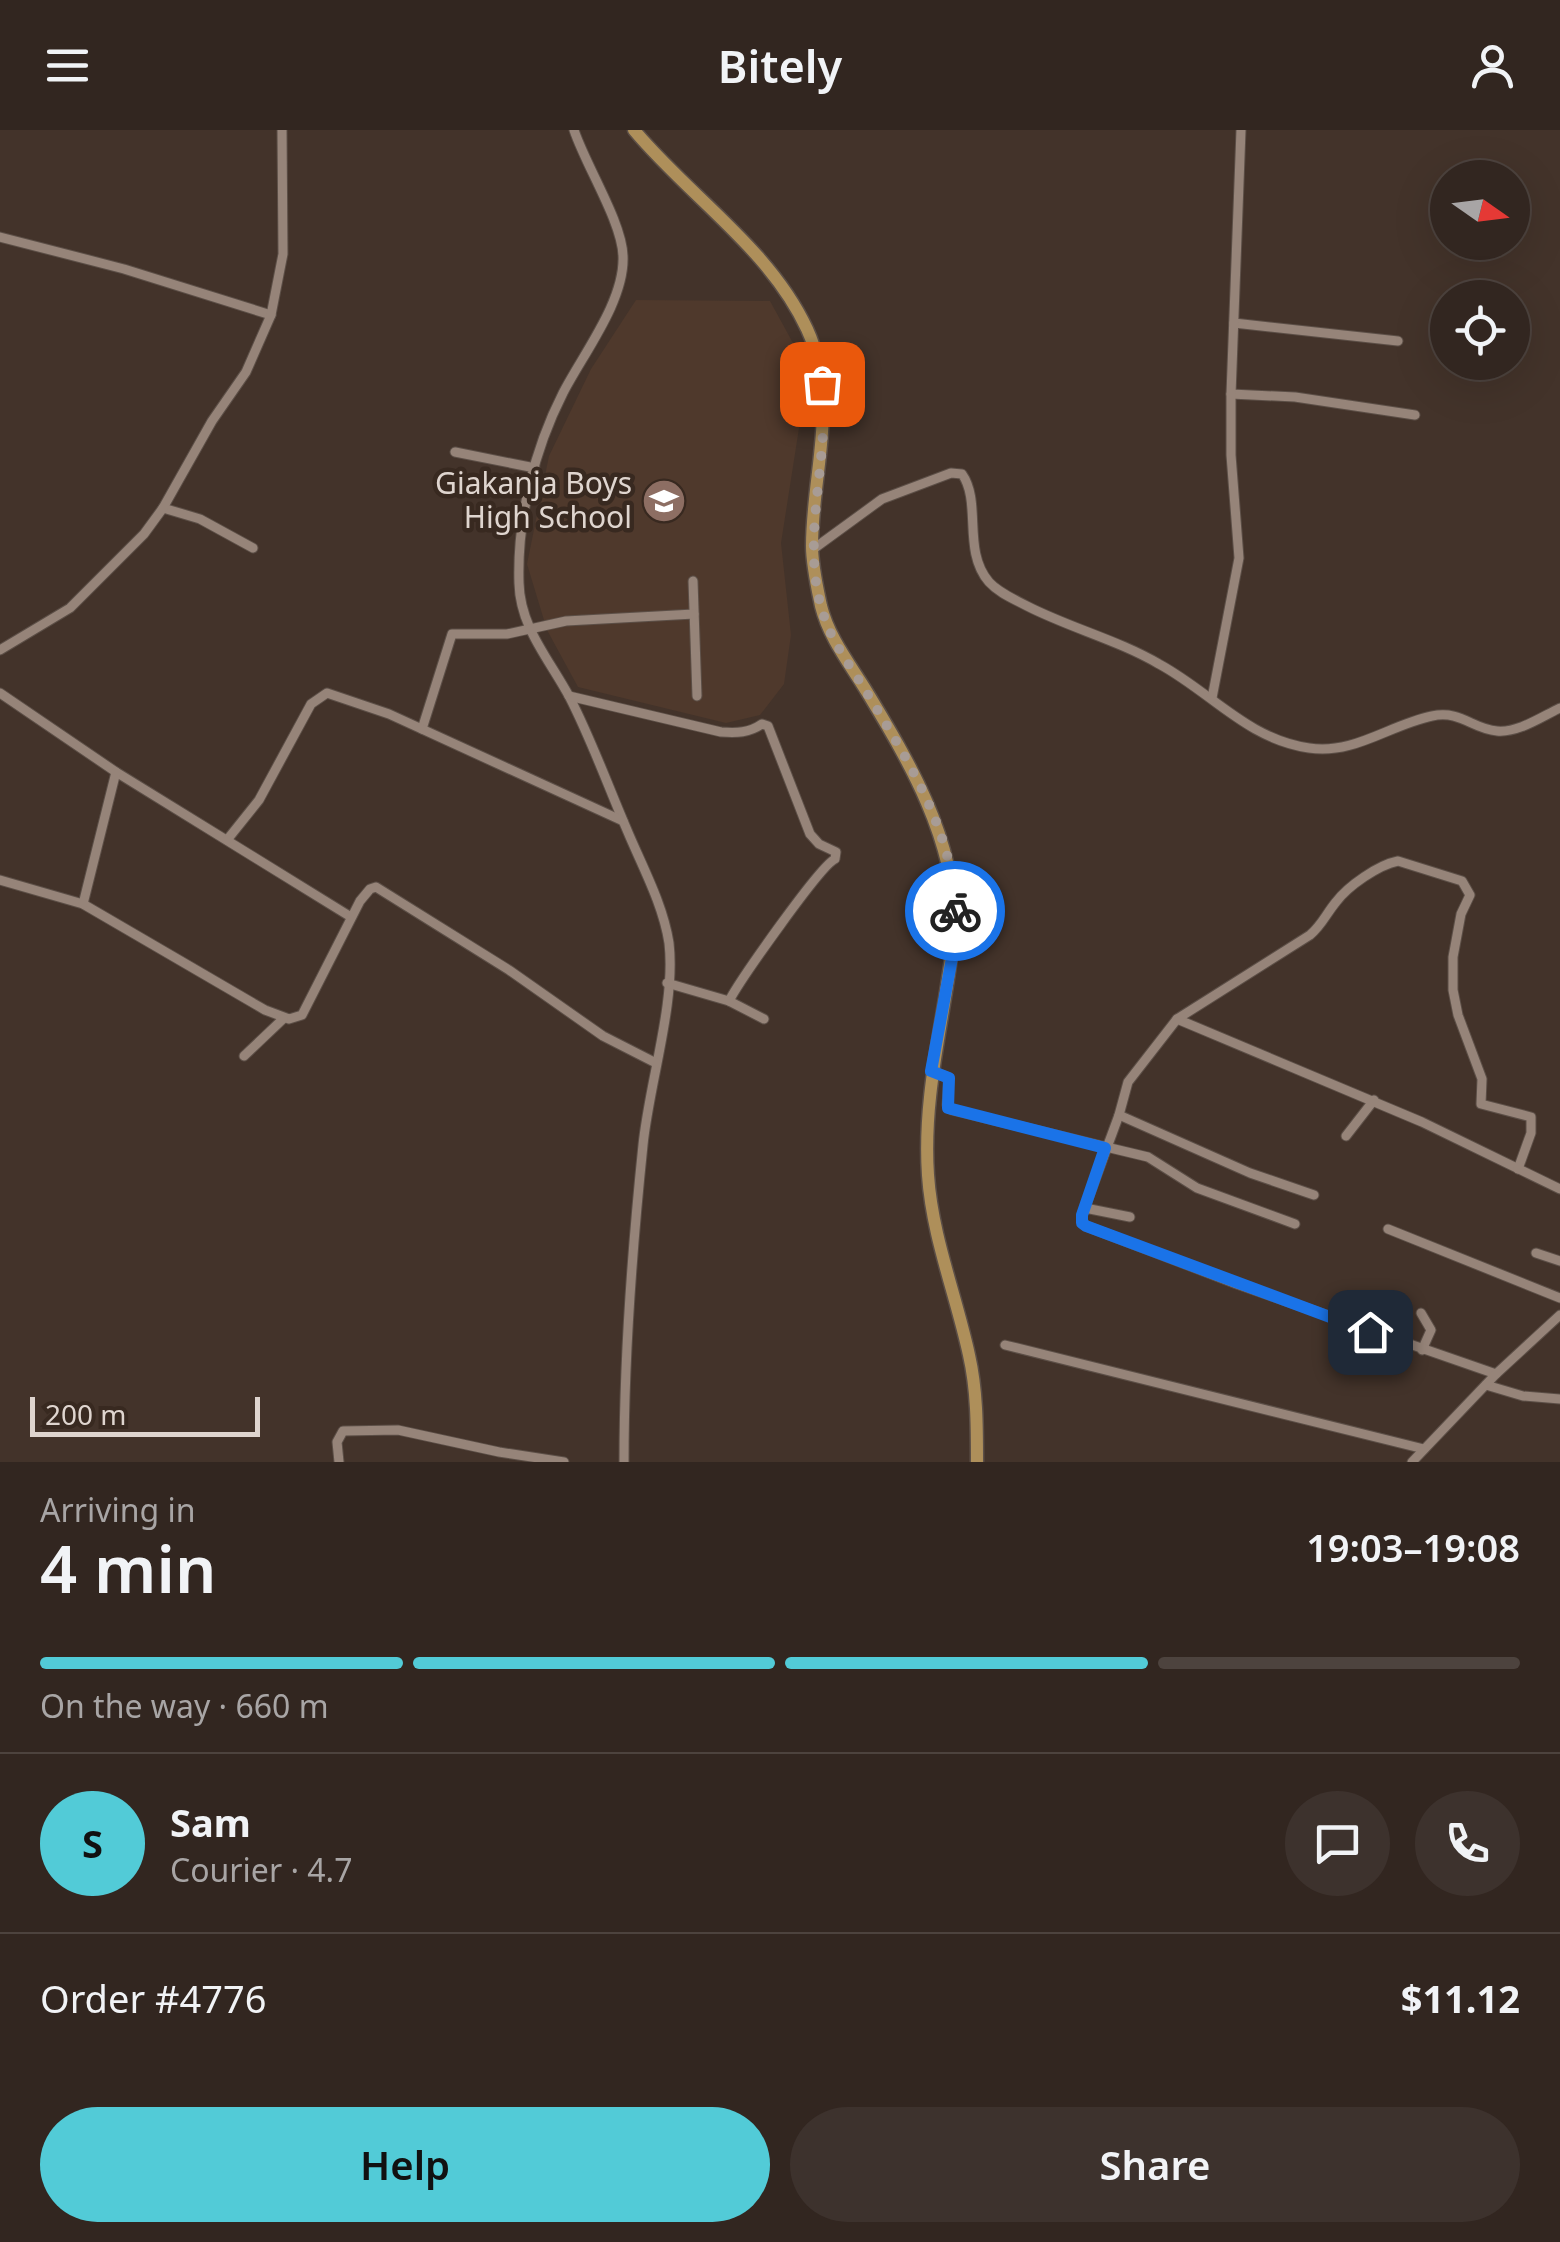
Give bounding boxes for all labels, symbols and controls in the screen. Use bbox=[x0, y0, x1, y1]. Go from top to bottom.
text: Bitely bbox=[718, 35, 842, 96]
icon: menu bbox=[40, 38, 95, 93]
icon: person bbox=[1465, 38, 1520, 93]
north arrow bbox=[1430, 160, 1530, 260]
map controls bbox=[1430, 160, 1530, 380]
button: locate bbox=[1430, 280, 1530, 380]
pin bbox=[780, 342, 865, 427]
icon: bag bbox=[795, 357, 850, 412]
place label: Giakanja Boys High School bbox=[435, 462, 632, 537]
school or university icon: Giakanja Boys High School bbox=[641, 478, 687, 524]
courier bbox=[905, 861, 1005, 961]
icon: bike bbox=[928, 884, 983, 939]
pin bbox=[1328, 1290, 1413, 1375]
icon: home bbox=[1343, 1305, 1398, 1360]
scale bar bbox=[30, 1392, 260, 1436]
text: 200 m bbox=[45, 1395, 127, 1433]
text: Arriving in bbox=[40, 1488, 195, 1531]
text: 19:03–19:08 bbox=[1306, 1521, 1520, 1573]
text: 4 min bbox=[40, 1524, 216, 1612]
text: On the way · 660 m bbox=[40, 1684, 329, 1727]
button: chat bbox=[1285, 1791, 1390, 1896]
button: phone bbox=[1415, 1791, 1520, 1896]
text: Sam bbox=[170, 1796, 251, 1848]
text: S bbox=[82, 1817, 103, 1869]
text: Courier · 4.7 bbox=[170, 1848, 353, 1891]
text: Order #4776 bbox=[40, 1972, 266, 2024]
text: $11.12 bbox=[1401, 1972, 1520, 2024]
button: Help bbox=[40, 2107, 770, 2222]
button: Share bbox=[790, 2107, 1520, 2222]

